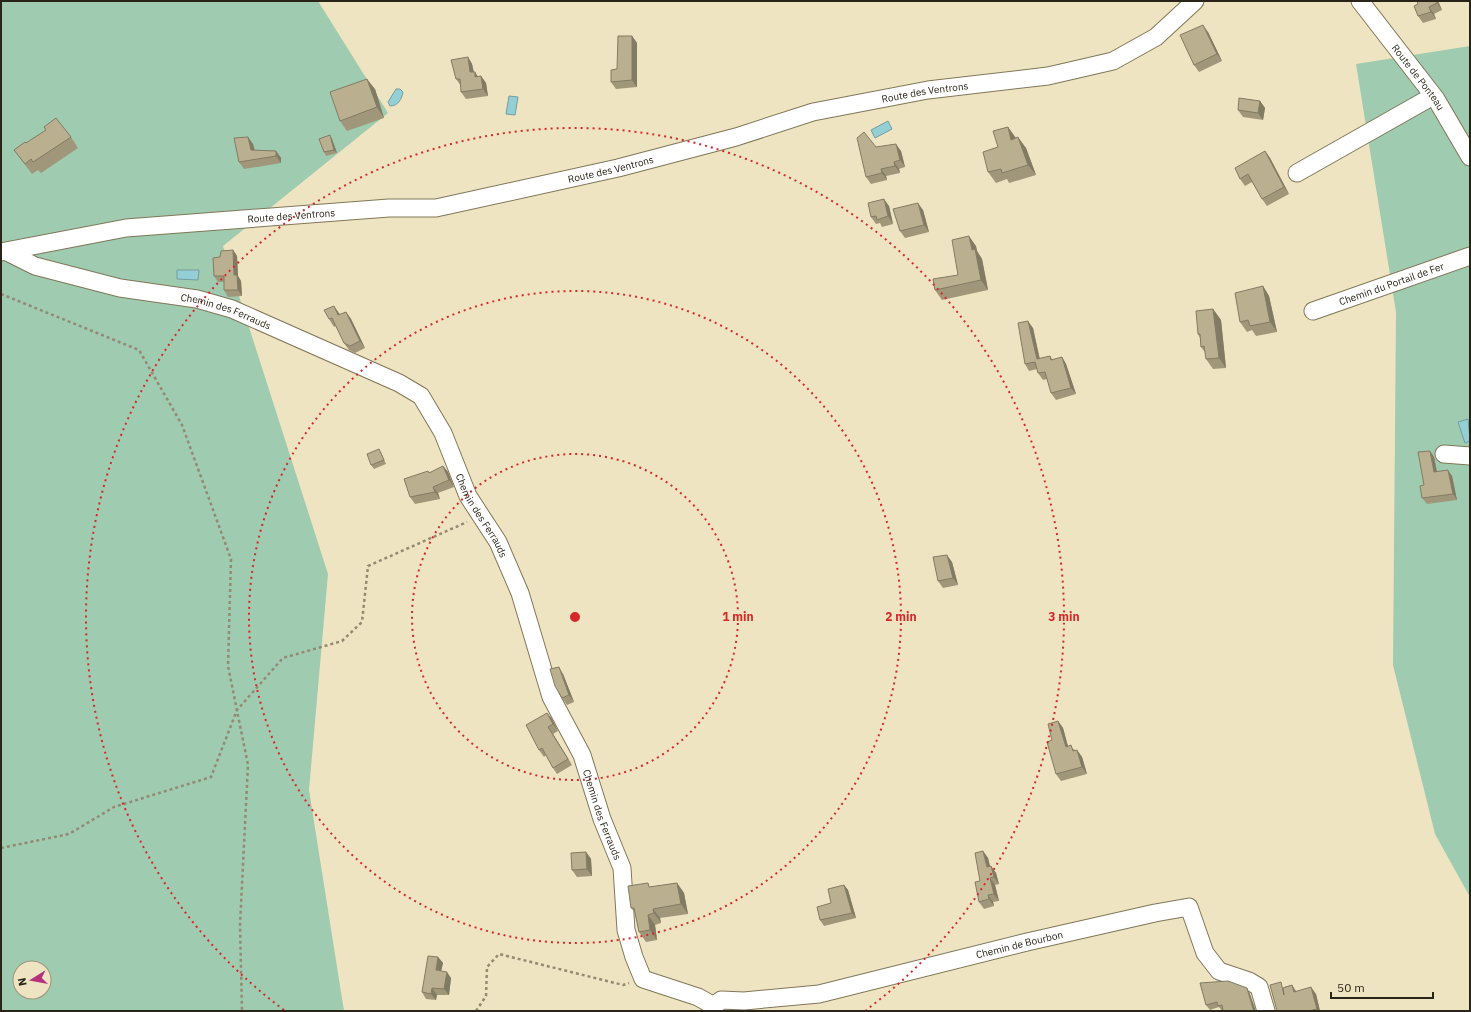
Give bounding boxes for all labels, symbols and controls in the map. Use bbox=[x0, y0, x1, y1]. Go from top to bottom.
street label: Route de Ponteau bbox=[1389, 41, 1448, 113]
street label: Route des Ventrons bbox=[880, 79, 969, 105]
street label: Route des Ventrons bbox=[567, 152, 655, 185]
street label: Route des Ventrons bbox=[247, 206, 336, 225]
street label: Chemin du Portail de Fer bbox=[1337, 259, 1446, 308]
street label: Chemin des Ferrauds bbox=[180, 290, 273, 332]
street label: Chemin des Ferrauds bbox=[453, 471, 510, 560]
text: 1 min bbox=[722, 609, 754, 624]
text: 2 min bbox=[885, 609, 917, 624]
text: 3 min bbox=[1048, 609, 1080, 624]
centre of rings bbox=[568, 610, 582, 624]
street label: Chemin des Ferrauds bbox=[580, 768, 624, 862]
street label: Chemin de Bourbon bbox=[975, 928, 1064, 961]
north arrow bbox=[12, 960, 52, 1000]
scale bar bbox=[1331, 974, 1433, 1000]
text: N bbox=[15, 977, 30, 987]
text: 50 m bbox=[1337, 980, 1365, 995]

